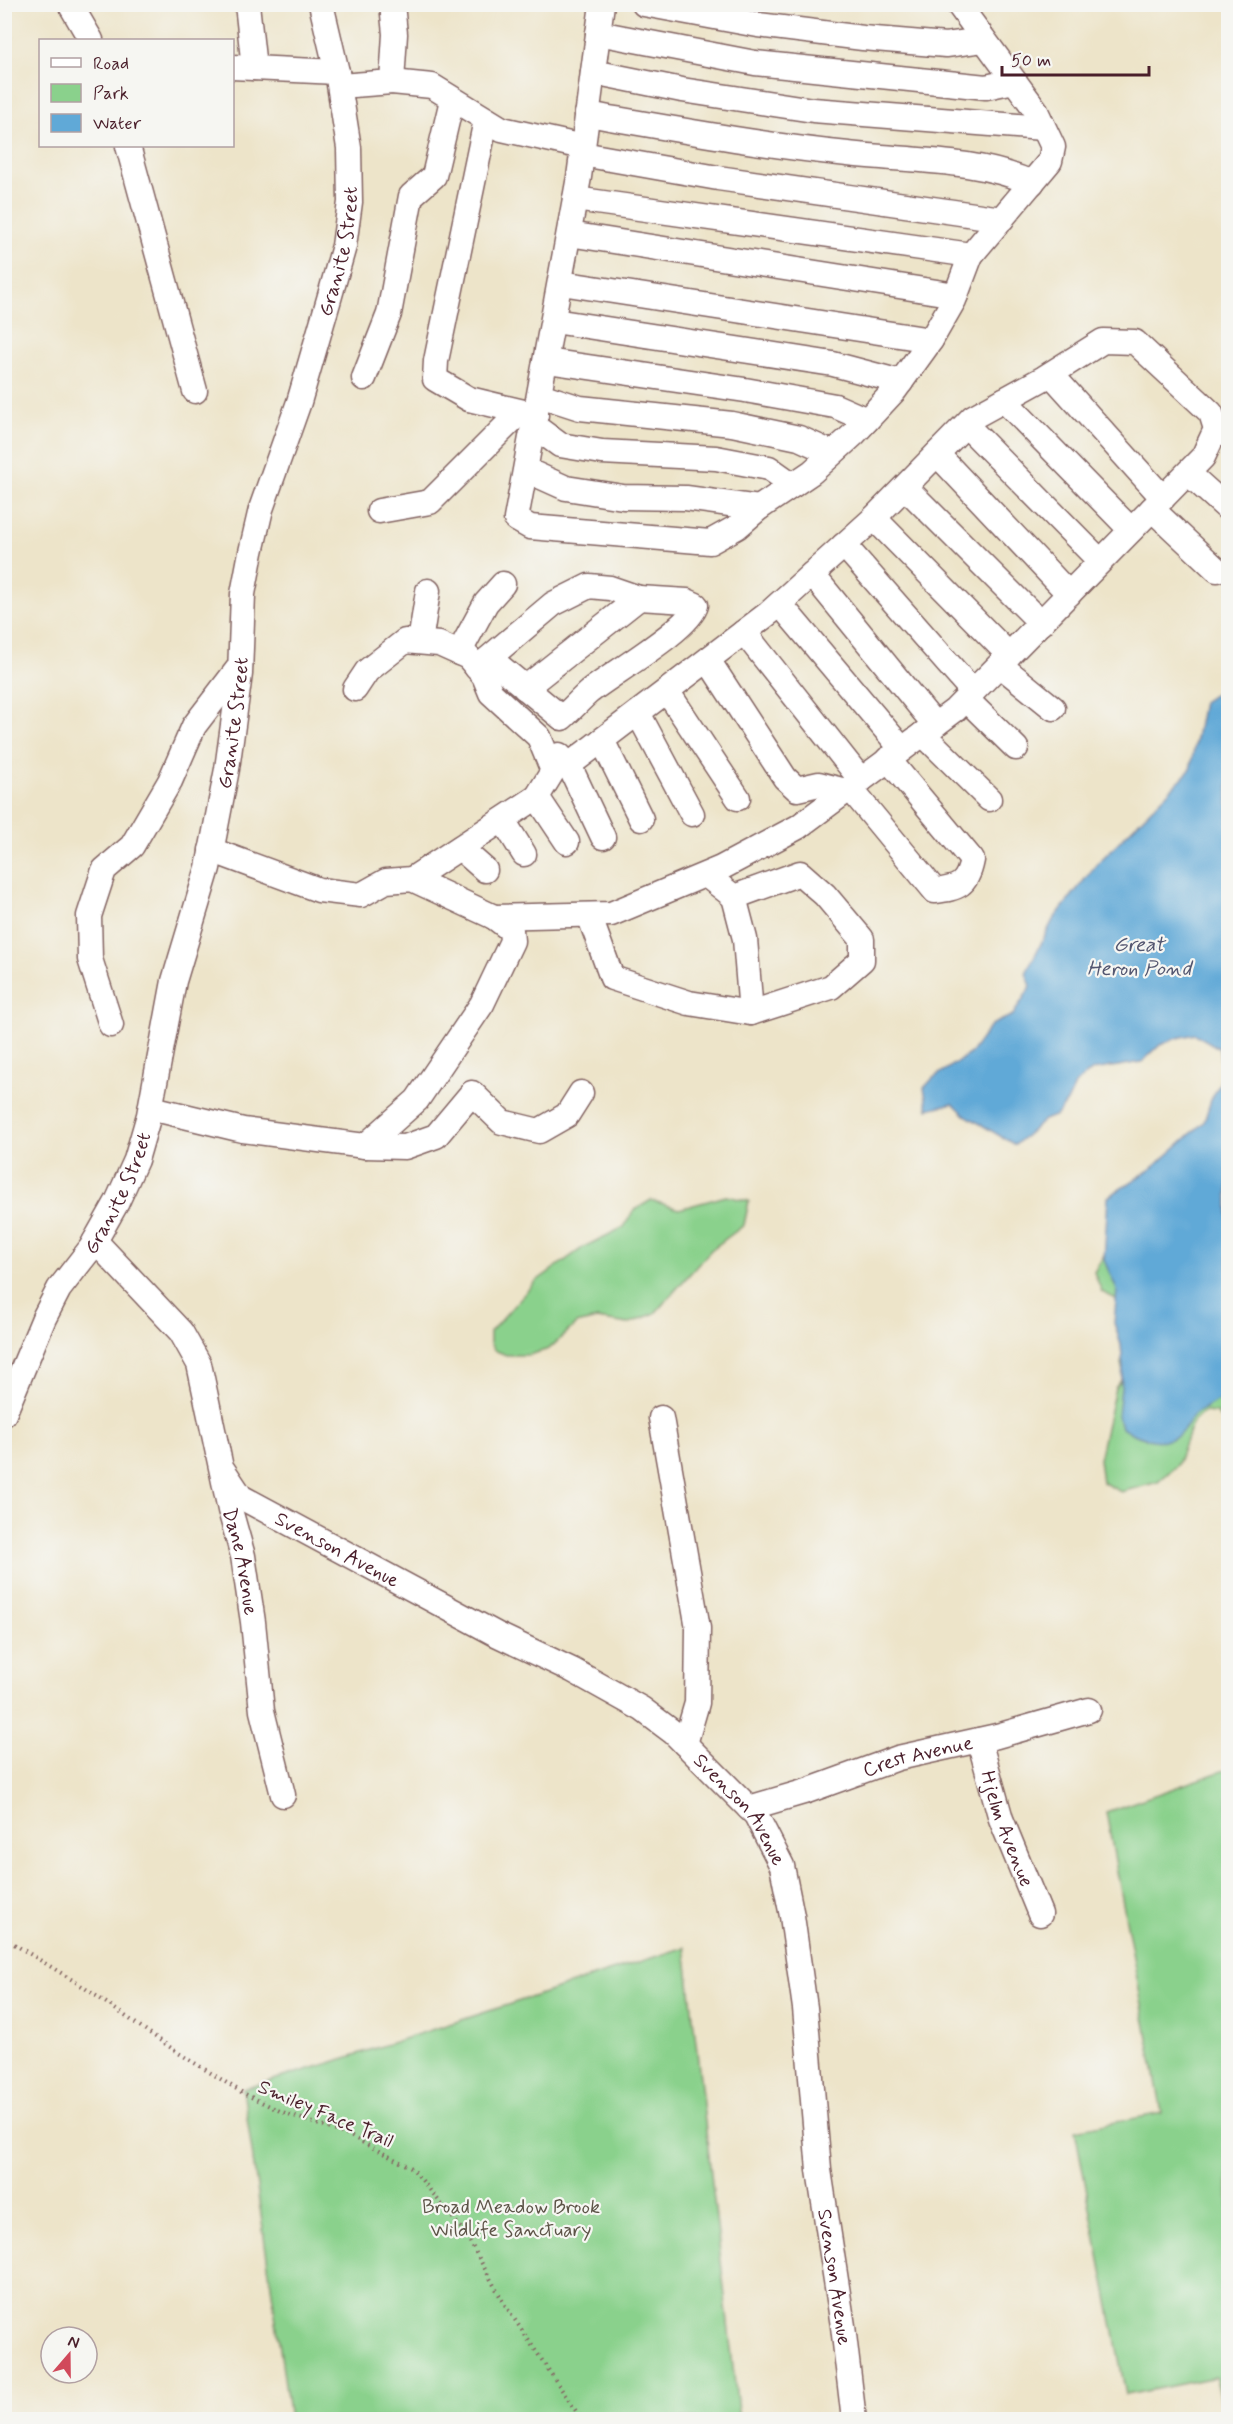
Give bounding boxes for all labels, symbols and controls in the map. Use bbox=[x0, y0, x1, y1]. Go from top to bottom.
legend bbox=[39, 39, 234, 147]
scale bar bbox=[1002, 39, 1149, 77]
text: 50 m bbox=[1011, 49, 1051, 73]
text: Road bbox=[93, 52, 129, 76]
text: Park bbox=[93, 82, 129, 106]
text: Water bbox=[93, 112, 142, 136]
street label: Granite Street bbox=[313, 186, 365, 320]
street label: Granite Street bbox=[212, 657, 256, 791]
water label: Great Heron Pond bbox=[1087, 931, 1193, 983]
street label: Granite Street bbox=[78, 1129, 158, 1260]
street label: Dane Avenue bbox=[215, 1505, 264, 1617]
street label: Svenson Avenue bbox=[270, 1506, 404, 1595]
street label: Crest Avenue bbox=[859, 1730, 976, 1785]
street label: Svenson Avenue bbox=[687, 1748, 792, 1871]
street label: Hjelm Avenue bbox=[973, 1768, 1039, 1891]
street label: Smiley Face Trail bbox=[254, 2074, 397, 2155]
park label: Broad Meadow Brook Wildlife Sanctuary bbox=[422, 2194, 600, 2244]
street label: Svenson Avenue bbox=[810, 2207, 857, 2347]
north arrow bbox=[39, 2325, 99, 2385]
text: N bbox=[65, 2331, 82, 2354]

